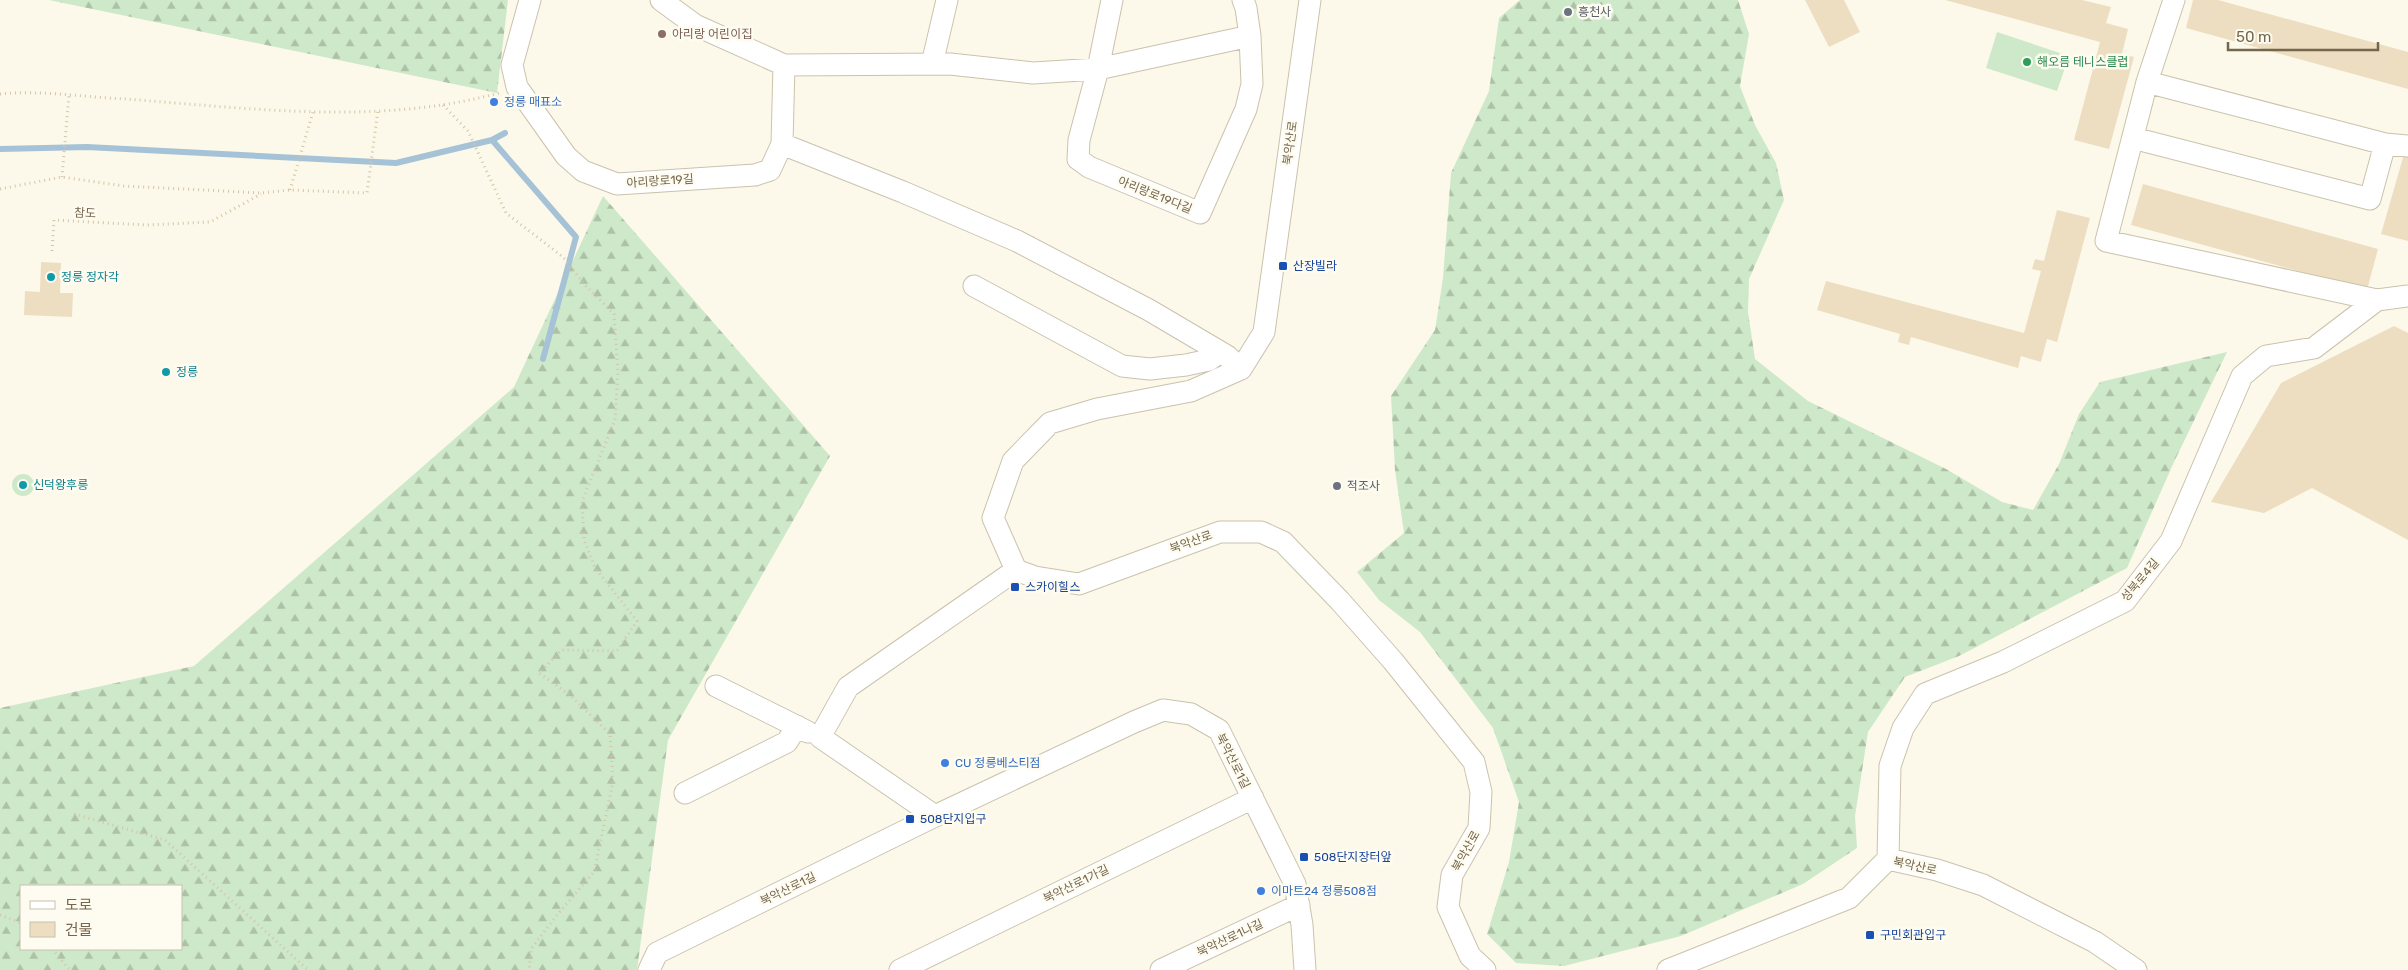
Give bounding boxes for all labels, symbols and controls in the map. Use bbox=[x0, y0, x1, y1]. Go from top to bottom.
place label: 흥천사 bbox=[1578, 5, 1611, 19]
marker: 흥천사 bbox=[1562, 6, 1574, 18]
scale bar bbox=[2228, 20, 2378, 52]
place label: 아리랑 어린이집 bbox=[672, 27, 752, 41]
marker: 아리랑 어린이집 bbox=[656, 28, 668, 40]
text: 50 m bbox=[2236, 28, 2271, 46]
place label: 해오름 테니스클럽 bbox=[2037, 55, 2128, 69]
marker: 해오름 테니스클럽 bbox=[2021, 56, 2033, 68]
place label: 정릉 매표소 bbox=[504, 95, 562, 109]
marker: 정릉 매표소 bbox=[488, 96, 500, 108]
street label: 북악산로 bbox=[1280, 120, 1300, 166]
street label: 아리랑로19길 bbox=[626, 172, 694, 190]
street label: 아리랑로19다길 bbox=[1116, 174, 1194, 216]
street label: 참도 bbox=[74, 205, 96, 221]
place label: 산장빌라 bbox=[1293, 259, 1337, 273]
marker: 산장빌라 bbox=[1277, 260, 1289, 272]
place label: 정릉 정자각 bbox=[61, 270, 119, 284]
marker: 정릉 정자각 bbox=[45, 271, 57, 283]
place label: 정릉 bbox=[176, 365, 198, 379]
marker: 정릉 bbox=[160, 366, 172, 378]
place label: 신덕왕후릉 bbox=[33, 478, 88, 492]
marker: 신덕왕후릉 bbox=[17, 479, 29, 491]
place label: 적조사 bbox=[1347, 479, 1380, 493]
marker: 적조사 bbox=[1331, 480, 1343, 492]
street label: 북악산로 bbox=[1168, 528, 1214, 556]
street label: 성북로4길 bbox=[2118, 556, 2162, 604]
place label: 스카이힐스 bbox=[1025, 580, 1080, 594]
marker: 스카이힐스 bbox=[1009, 581, 1021, 593]
street label: 북악산로1길 bbox=[1213, 731, 1253, 791]
place label: CU 정릉베스티점 bbox=[955, 756, 1041, 770]
marker: CU 정릉베스티점 bbox=[939, 757, 951, 769]
place label: 508단지입구 bbox=[920, 812, 987, 826]
marker: 508단지입구 bbox=[904, 813, 916, 825]
street label: 북악산로 bbox=[1449, 828, 1483, 874]
place label: 508단지장터앞 bbox=[1314, 850, 1392, 864]
marker: 508단지장터앞 bbox=[1298, 851, 1310, 863]
street label: 북악산로 bbox=[1892, 855, 1938, 877]
street label: 북악산로1가길 bbox=[1041, 862, 1111, 906]
street label: 북악산로1길 bbox=[758, 869, 818, 909]
place label: 이마트24 정릉508점 bbox=[1271, 884, 1377, 898]
legend bbox=[20, 885, 182, 950]
marker: 이마트24 정릉508점 bbox=[1255, 885, 1267, 897]
text: 도로 bbox=[65, 896, 93, 914]
street label: 북악산로1나길 bbox=[1195, 917, 1265, 959]
text: 건물 bbox=[65, 921, 93, 939]
place label: 구민회관입구 bbox=[1880, 928, 1946, 942]
marker: 구민회관입구 bbox=[1864, 929, 1876, 941]

